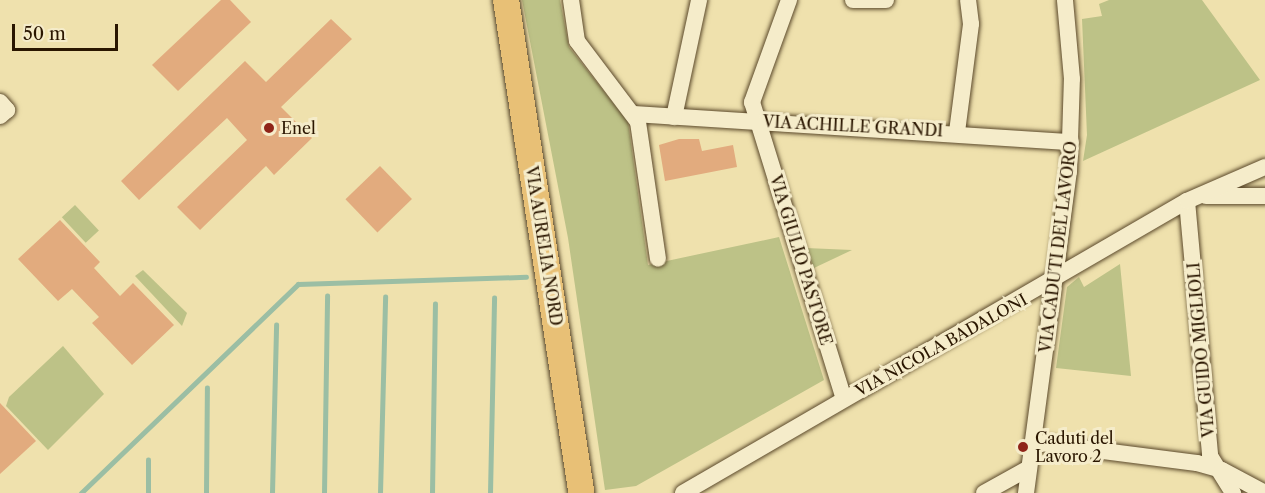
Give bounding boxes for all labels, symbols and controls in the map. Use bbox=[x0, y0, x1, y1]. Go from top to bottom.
scale bar bbox=[15, 12, 122, 50]
text: 50 m bbox=[23, 23, 66, 45]
street label: VIA ACHILLE GRANDI bbox=[762, 112, 944, 140]
place label: Enel bbox=[281, 118, 316, 138]
marker: Enel bbox=[262, 121, 276, 135]
street label: VIA CADUTI DEL LAVORO bbox=[1035, 140, 1081, 354]
street label: VIA AURELIA NORD bbox=[522, 164, 566, 328]
street label: VIA GIULIO PASTORE bbox=[766, 172, 836, 348]
street label: VIA GUIDO MIGLIOLI bbox=[1184, 261, 1218, 439]
street label: VIA NICOLA BADALONI bbox=[851, 289, 1031, 401]
place label: Caduti del Lavoro 2 bbox=[1035, 428, 1114, 466]
marker: Caduti del Lavoro 2 bbox=[1016, 440, 1030, 454]

